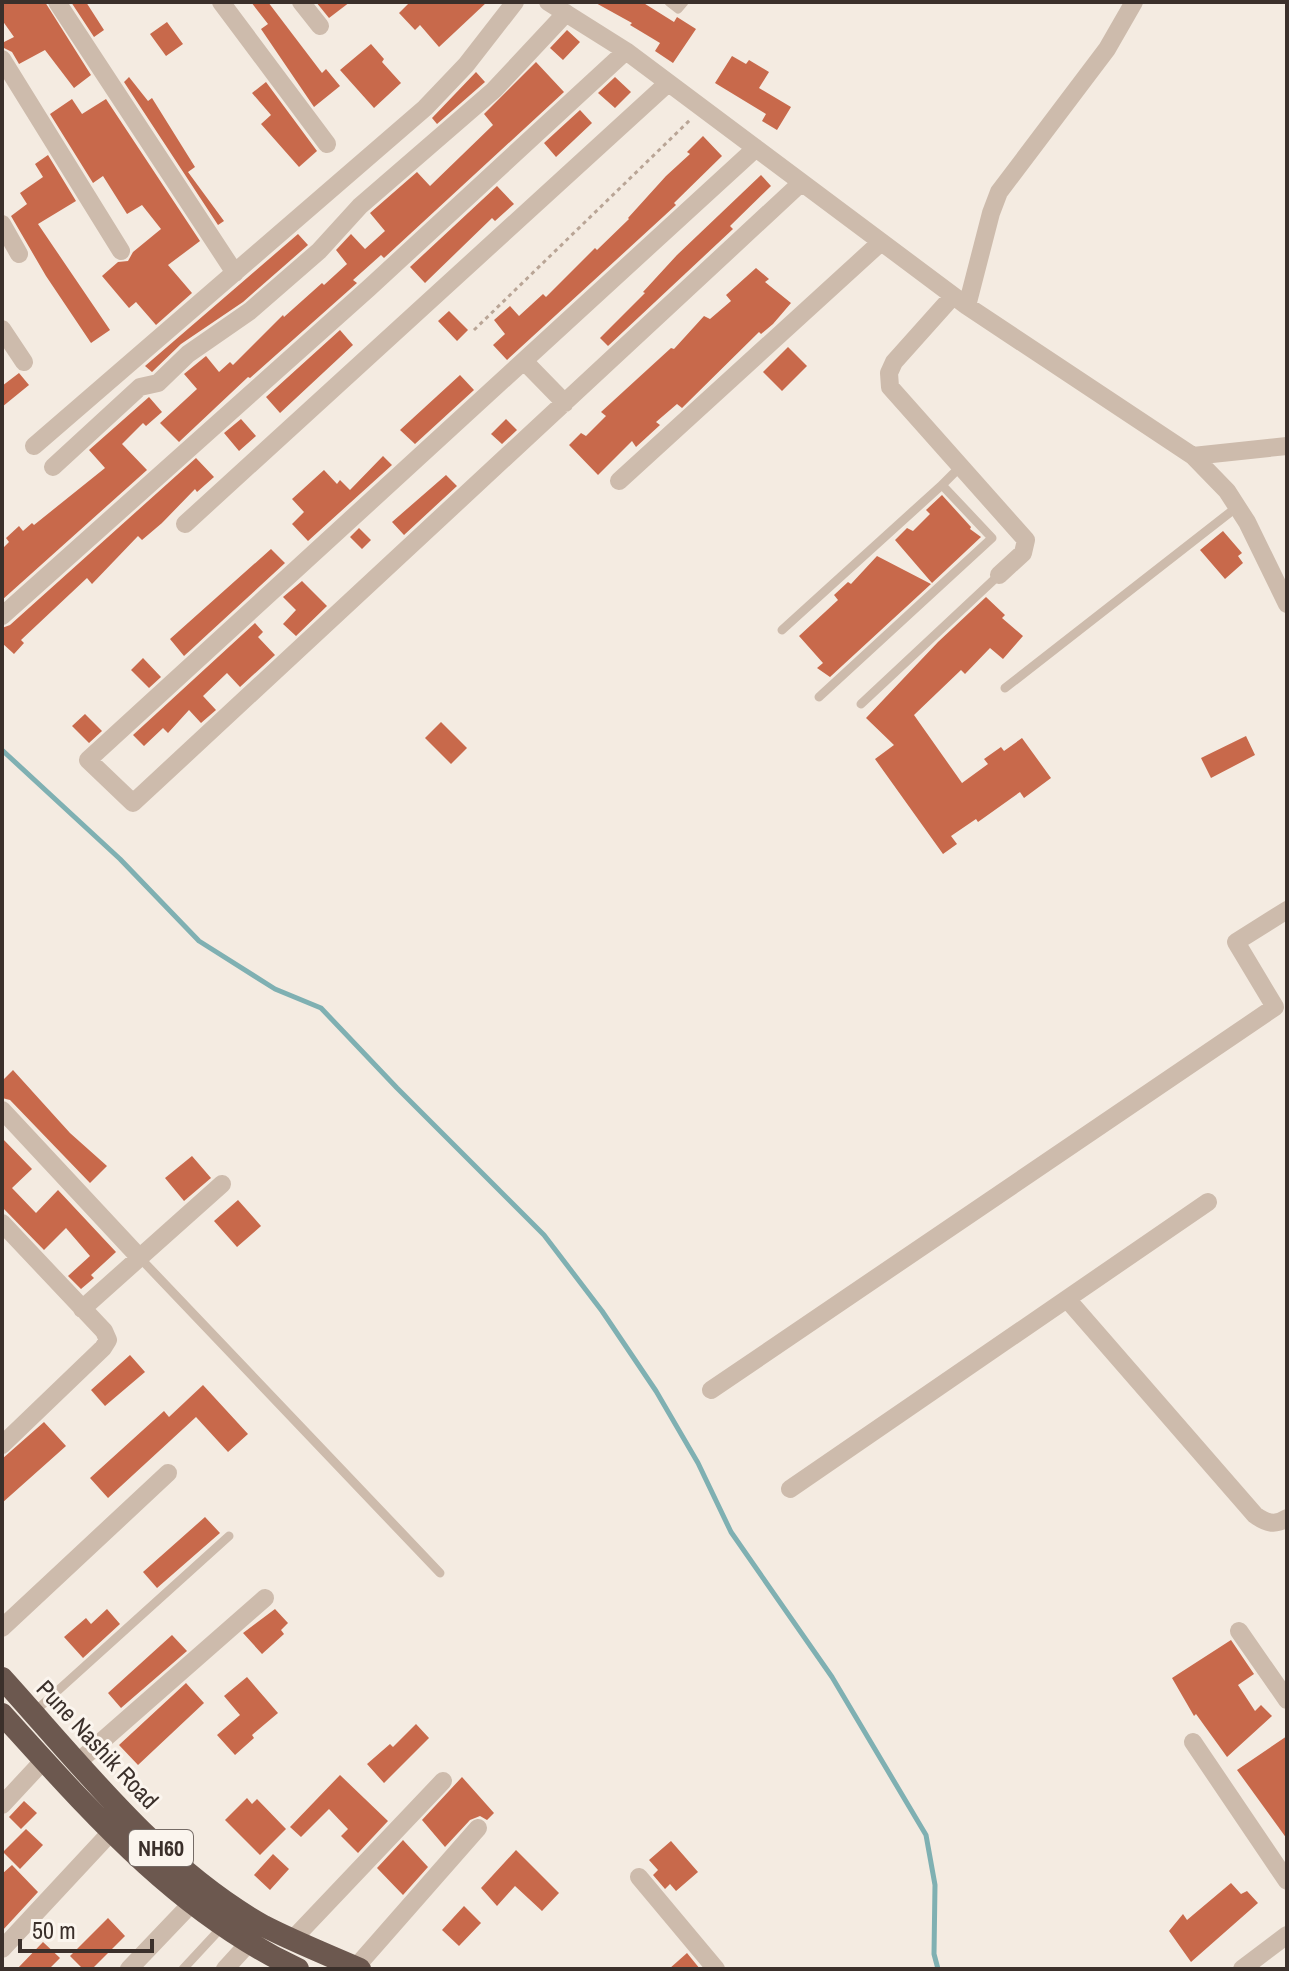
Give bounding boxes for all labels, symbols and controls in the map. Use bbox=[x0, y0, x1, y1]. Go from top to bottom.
street label: Pune Nashik Road bbox=[30, 1673, 166, 1815]
road number: NH60 bbox=[129, 1830, 193, 1866]
scale bar bbox=[20, 1903, 152, 1953]
text: 50 m bbox=[32, 1914, 76, 1946]

